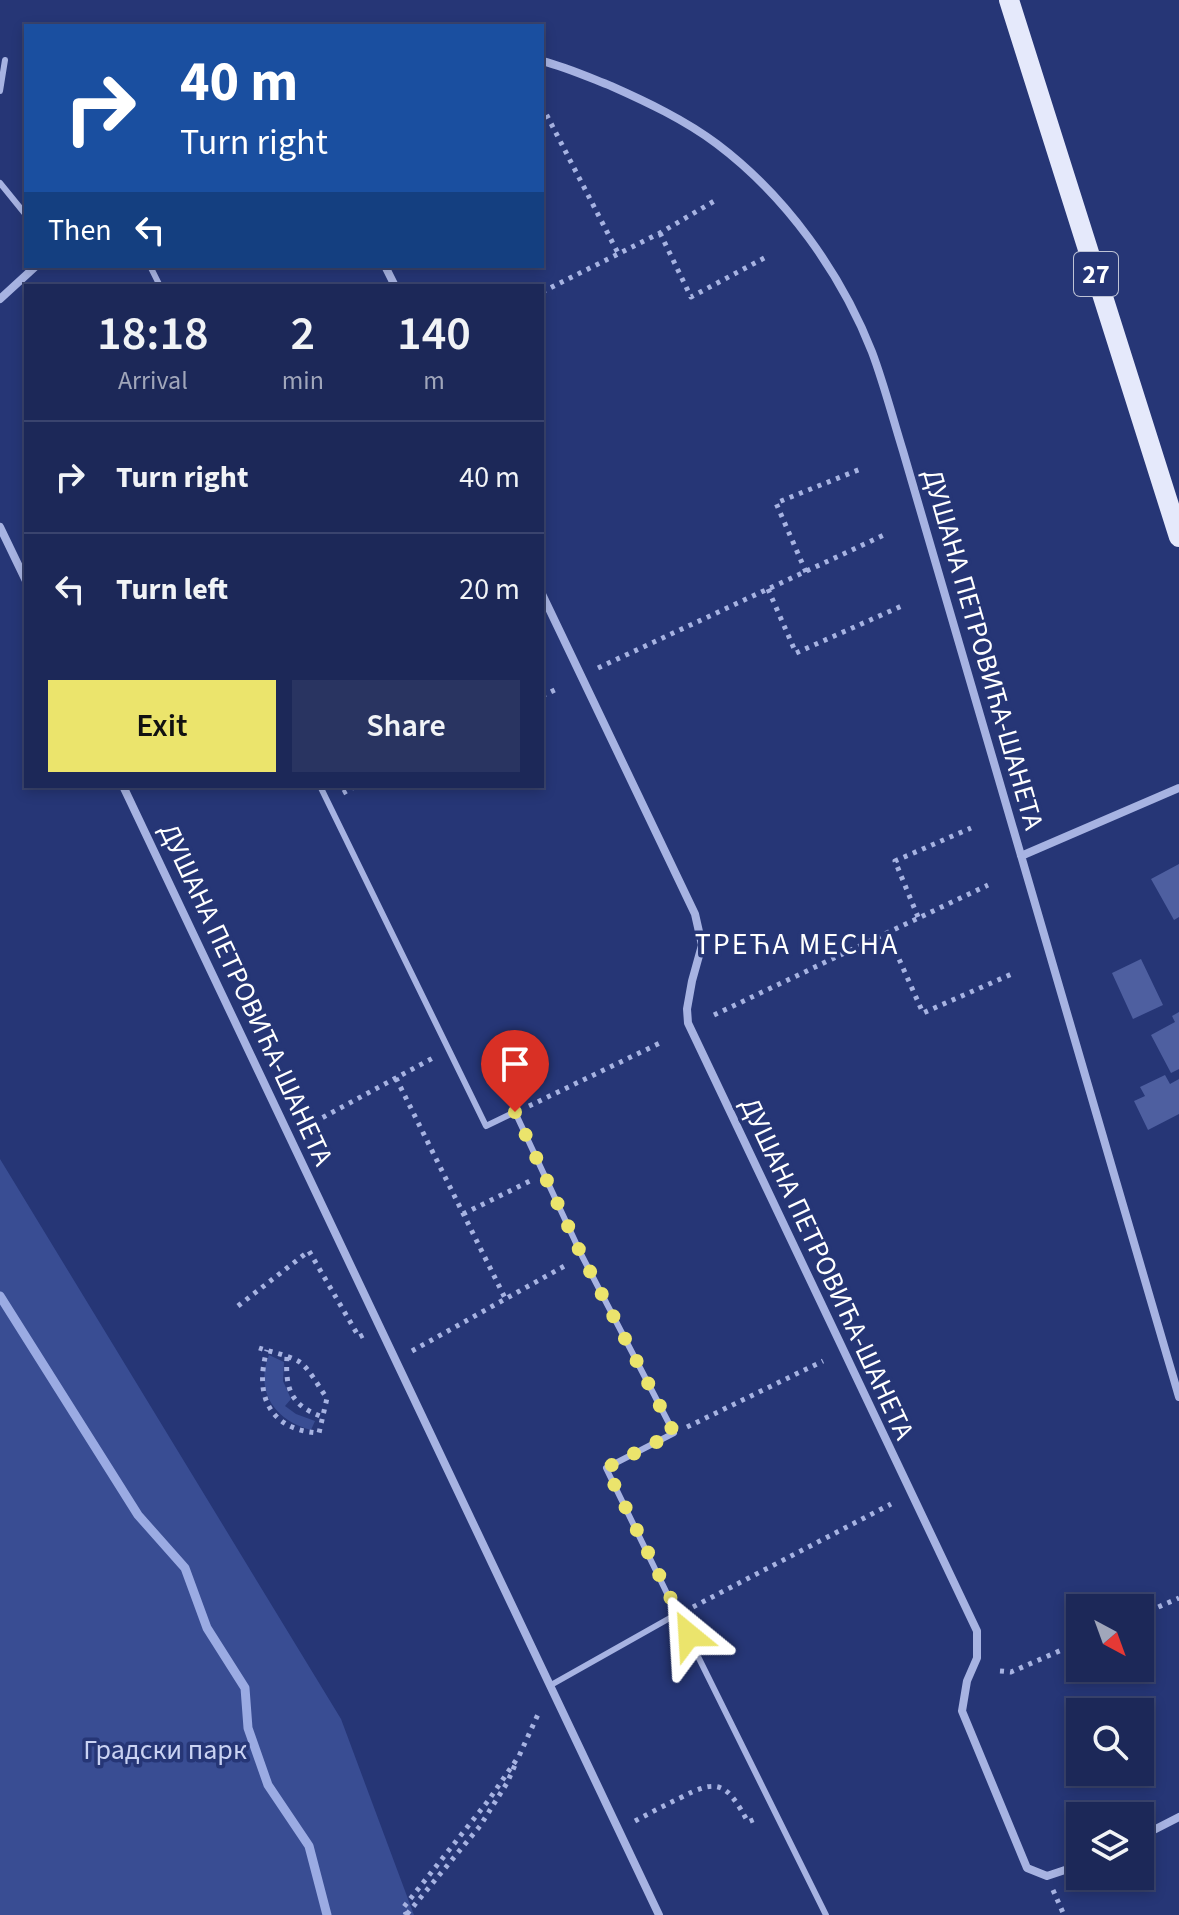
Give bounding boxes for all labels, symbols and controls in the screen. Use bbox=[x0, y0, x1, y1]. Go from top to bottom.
text: 40 m bbox=[180, 43, 298, 122]
icon: right bbox=[48, 56, 152, 160]
text: Turn right bbox=[180, 117, 328, 168]
icon: left bbox=[128, 208, 172, 252]
text: Then bbox=[48, 209, 112, 252]
road number: 27 bbox=[1074, 252, 1118, 296]
text: 18:18 bbox=[97, 300, 209, 368]
text: 2 bbox=[291, 300, 315, 368]
text: 140 bbox=[397, 300, 471, 368]
text: Arrival bbox=[118, 362, 188, 399]
text: min bbox=[282, 362, 324, 399]
text: m bbox=[423, 362, 445, 399]
icon: right bbox=[48, 455, 92, 499]
text: Turn right bbox=[116, 456, 248, 499]
text: 40 m bbox=[459, 456, 520, 499]
street label: ДУШАНА ПЕТРОВИЋА-ШАНЕТА bbox=[912, 464, 1054, 835]
icon: left bbox=[48, 567, 92, 611]
text: Turn left bbox=[116, 568, 228, 611]
text: 20 m bbox=[459, 568, 520, 611]
button: Exit bbox=[48, 680, 276, 772]
button: Share bbox=[292, 680, 520, 772]
street label: ДУШАНА ПЕТРОВИЋА-ШАНЕТА bbox=[149, 817, 343, 1173]
district label: ТРЕЋА МЕСНА bbox=[695, 923, 899, 966]
pin bbox=[481, 1030, 549, 1112]
icon: arrive bbox=[493, 1042, 537, 1086]
street label: ДУШАНА ПЕТРОВИЋА-ШАНЕТА bbox=[730, 1091, 924, 1447]
position arrow bbox=[647, 1593, 731, 1677]
north arrow bbox=[1066, 1594, 1154, 1682]
map controls bbox=[1066, 1594, 1154, 1890]
button: search bbox=[1066, 1698, 1154, 1786]
park label: Градски парк bbox=[83, 1730, 247, 1770]
button: layers bbox=[1066, 1802, 1154, 1890]

